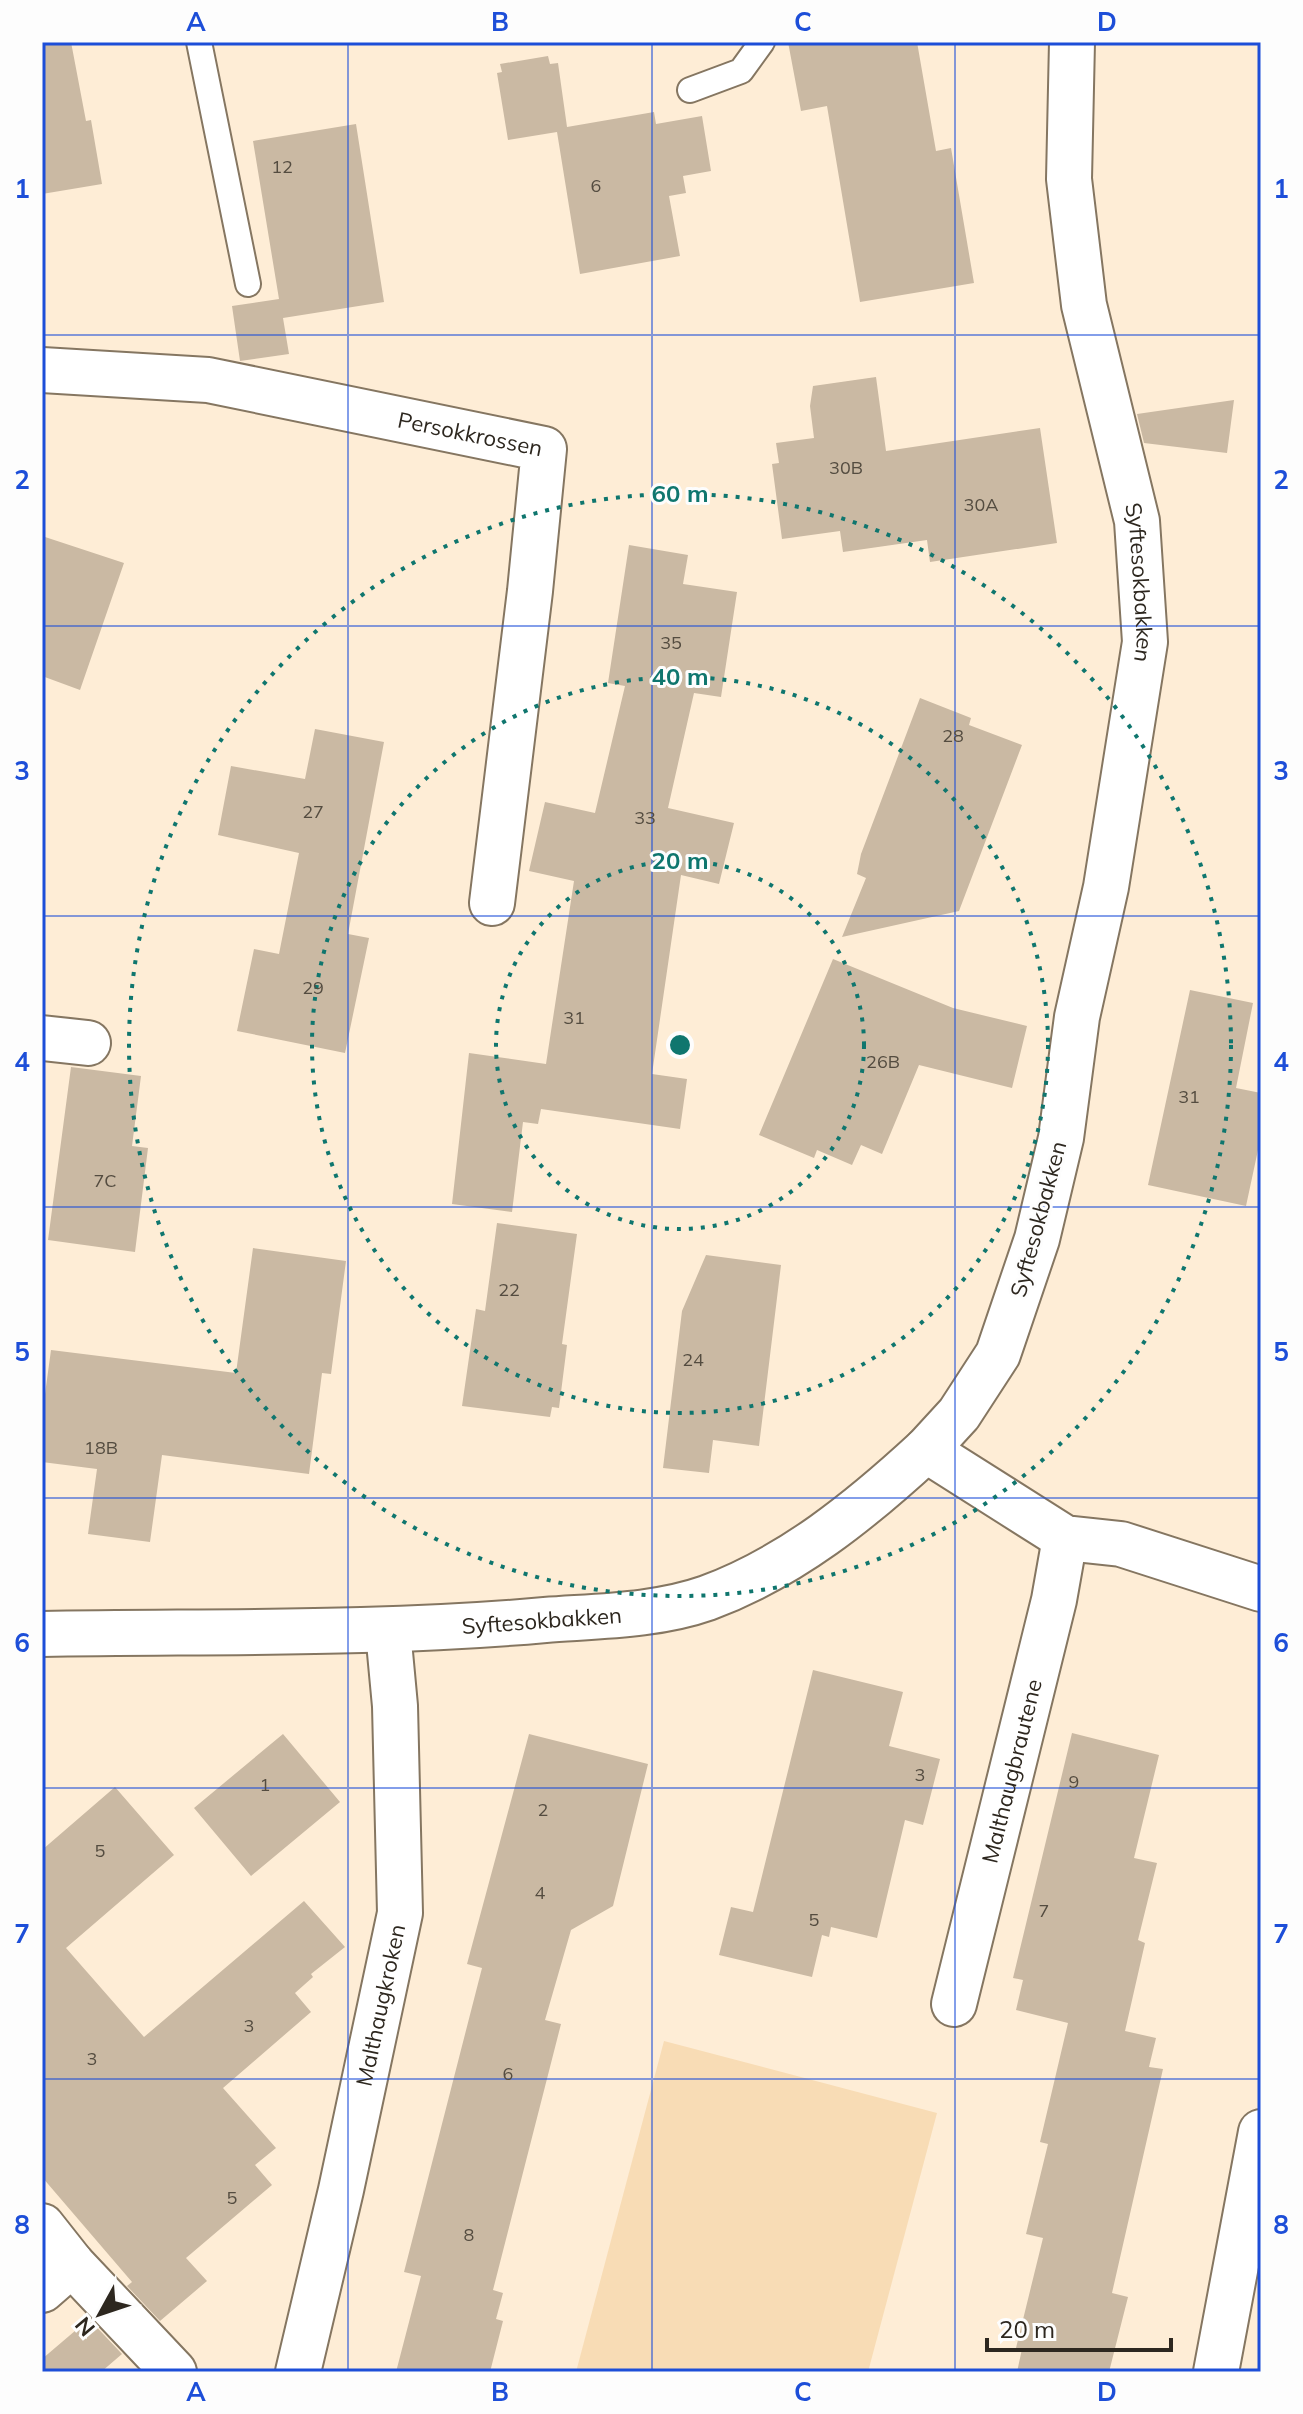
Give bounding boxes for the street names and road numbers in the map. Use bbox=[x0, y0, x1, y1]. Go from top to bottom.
street label: Persokkrossen bbox=[395, 405, 545, 462]
street label: Syftesokbakken bbox=[1119, 500, 1159, 665]
street label: Syftesokbakken bbox=[1004, 1138, 1072, 1300]
street label: Syftesokbakken bbox=[461, 1601, 623, 1640]
street label: Malthaugbrautene bbox=[975, 1676, 1048, 1866]
street label: Malthaugkroken bbox=[350, 1922, 411, 2089]

